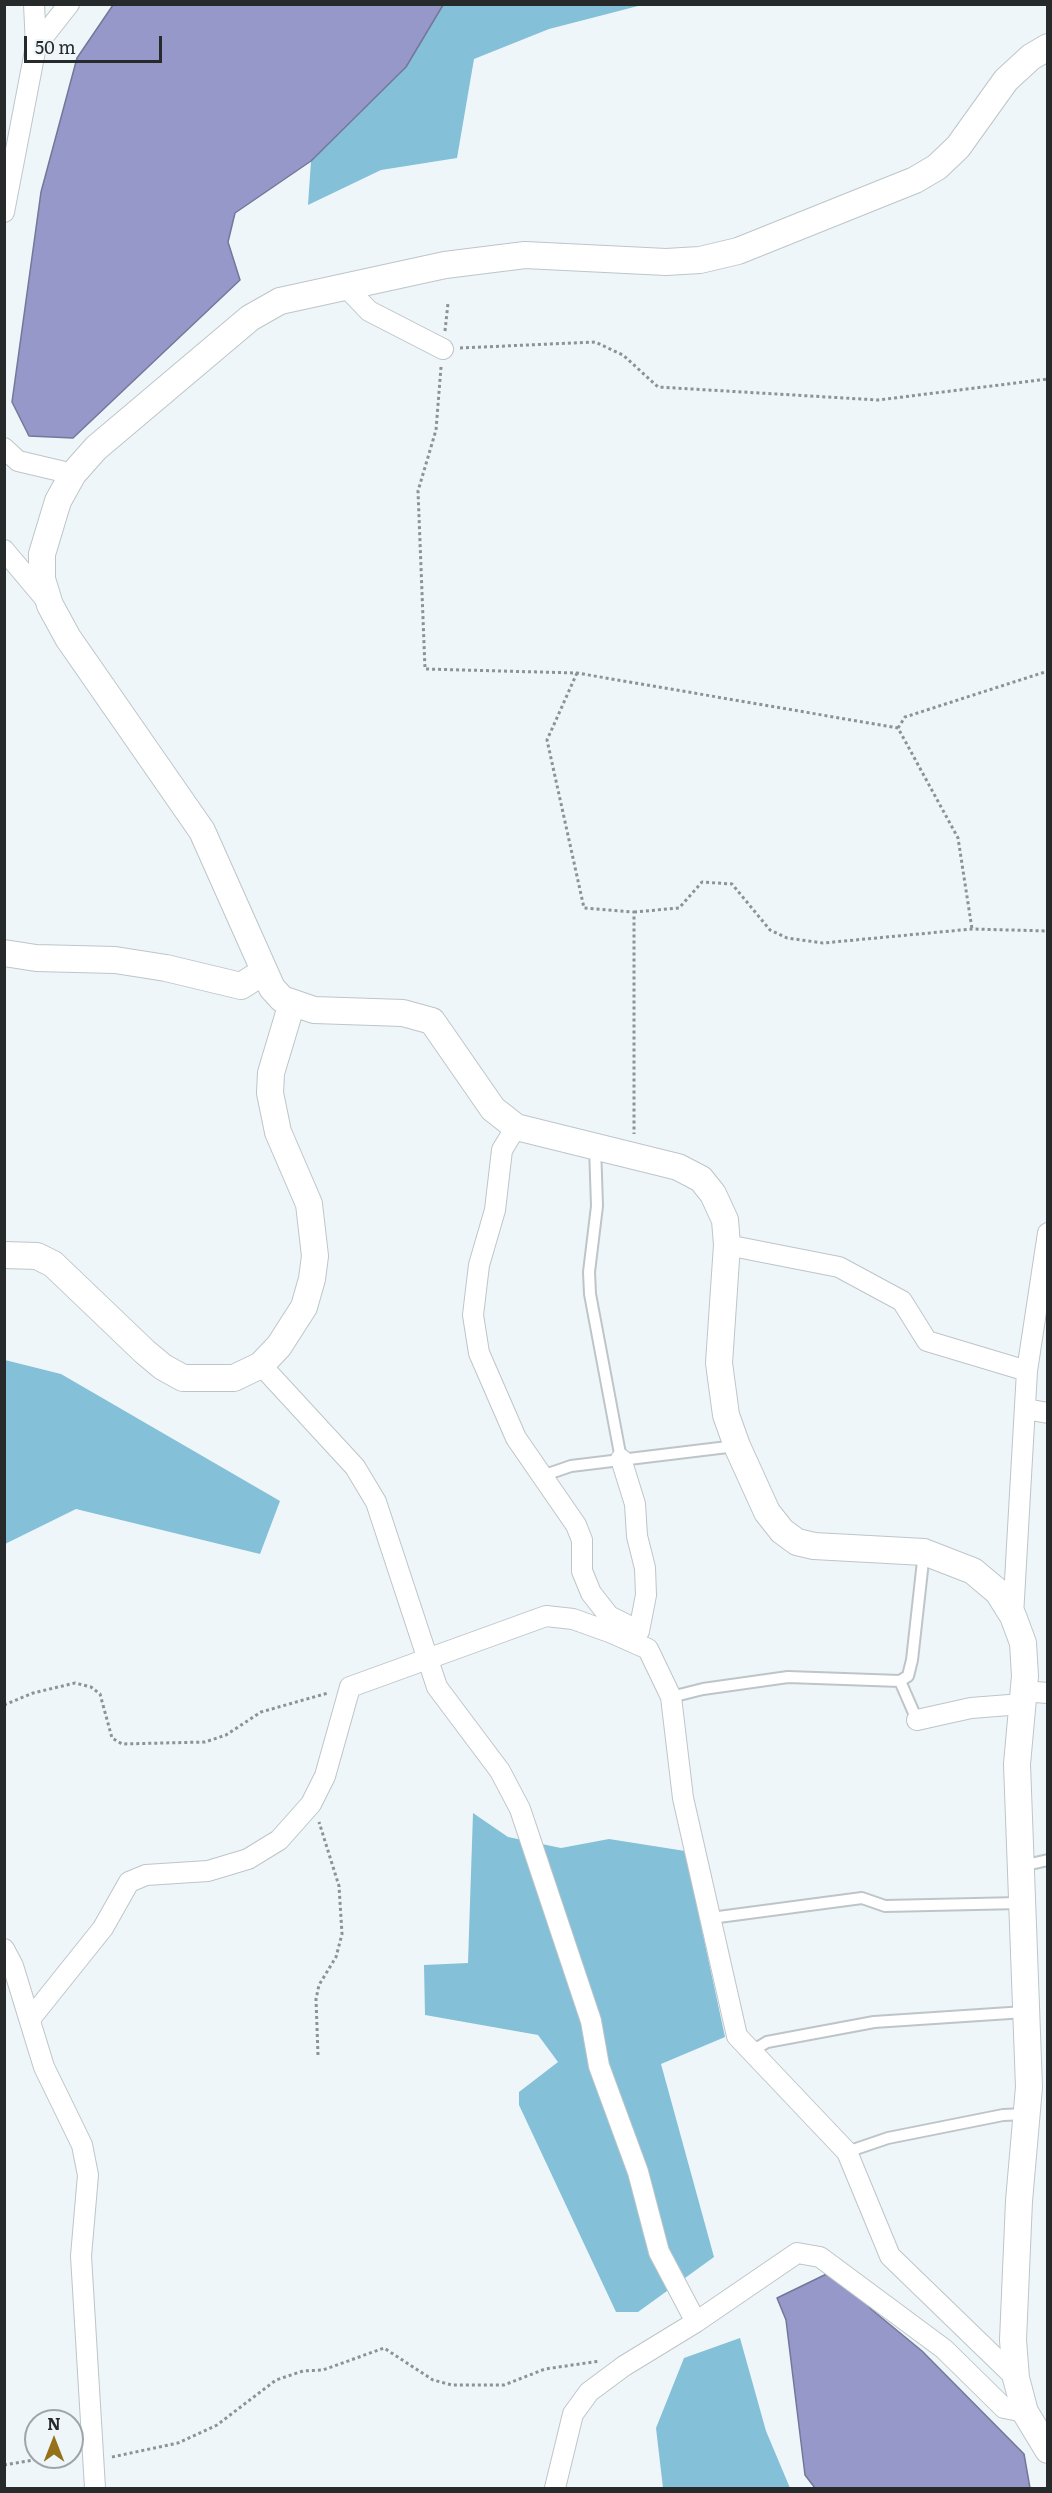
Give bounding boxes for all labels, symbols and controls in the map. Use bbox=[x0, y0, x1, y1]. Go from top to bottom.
scale bar bbox=[27, 24, 165, 62]
text: 50 m bbox=[35, 33, 76, 60]
north arrow bbox=[24, 2409, 84, 2469]
text: N bbox=[47, 2411, 61, 2435]

